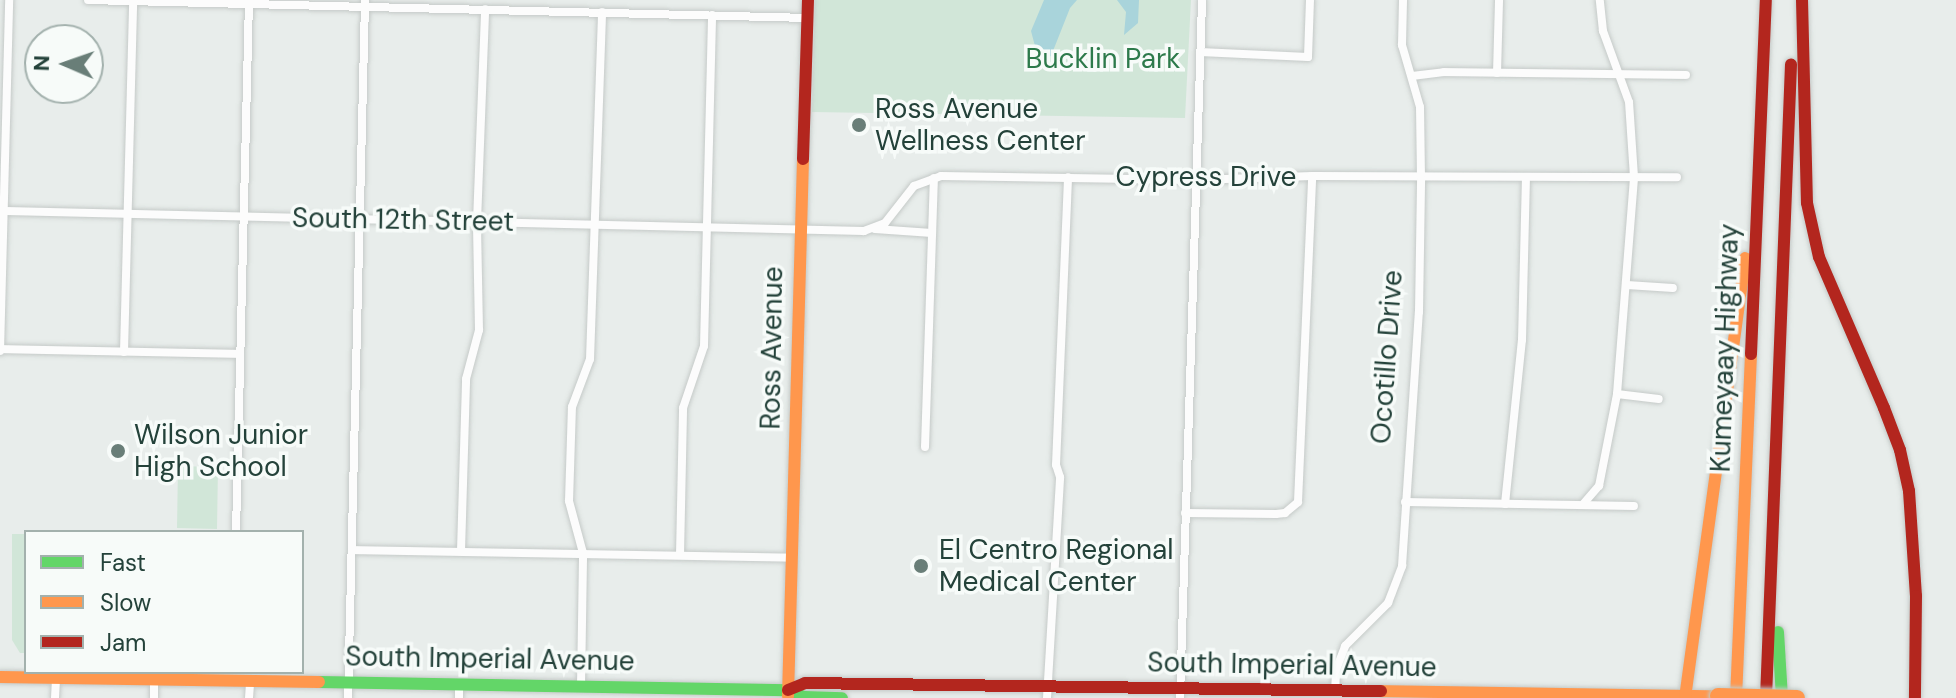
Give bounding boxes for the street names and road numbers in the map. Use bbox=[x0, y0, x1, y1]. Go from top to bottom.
street label: Cypress Drive bbox=[1116, 160, 1296, 194]
street label: South 12th Street bbox=[292, 201, 514, 239]
street label: Kumeyaay Highway bbox=[1704, 223, 1746, 473]
street label: Ross Avenue bbox=[754, 266, 790, 430]
street label: Ocotillo Drive bbox=[1364, 269, 1410, 445]
street label: South Imperial Avenue bbox=[345, 640, 635, 678]
street label: South Imperial Avenue bbox=[1147, 646, 1437, 684]

